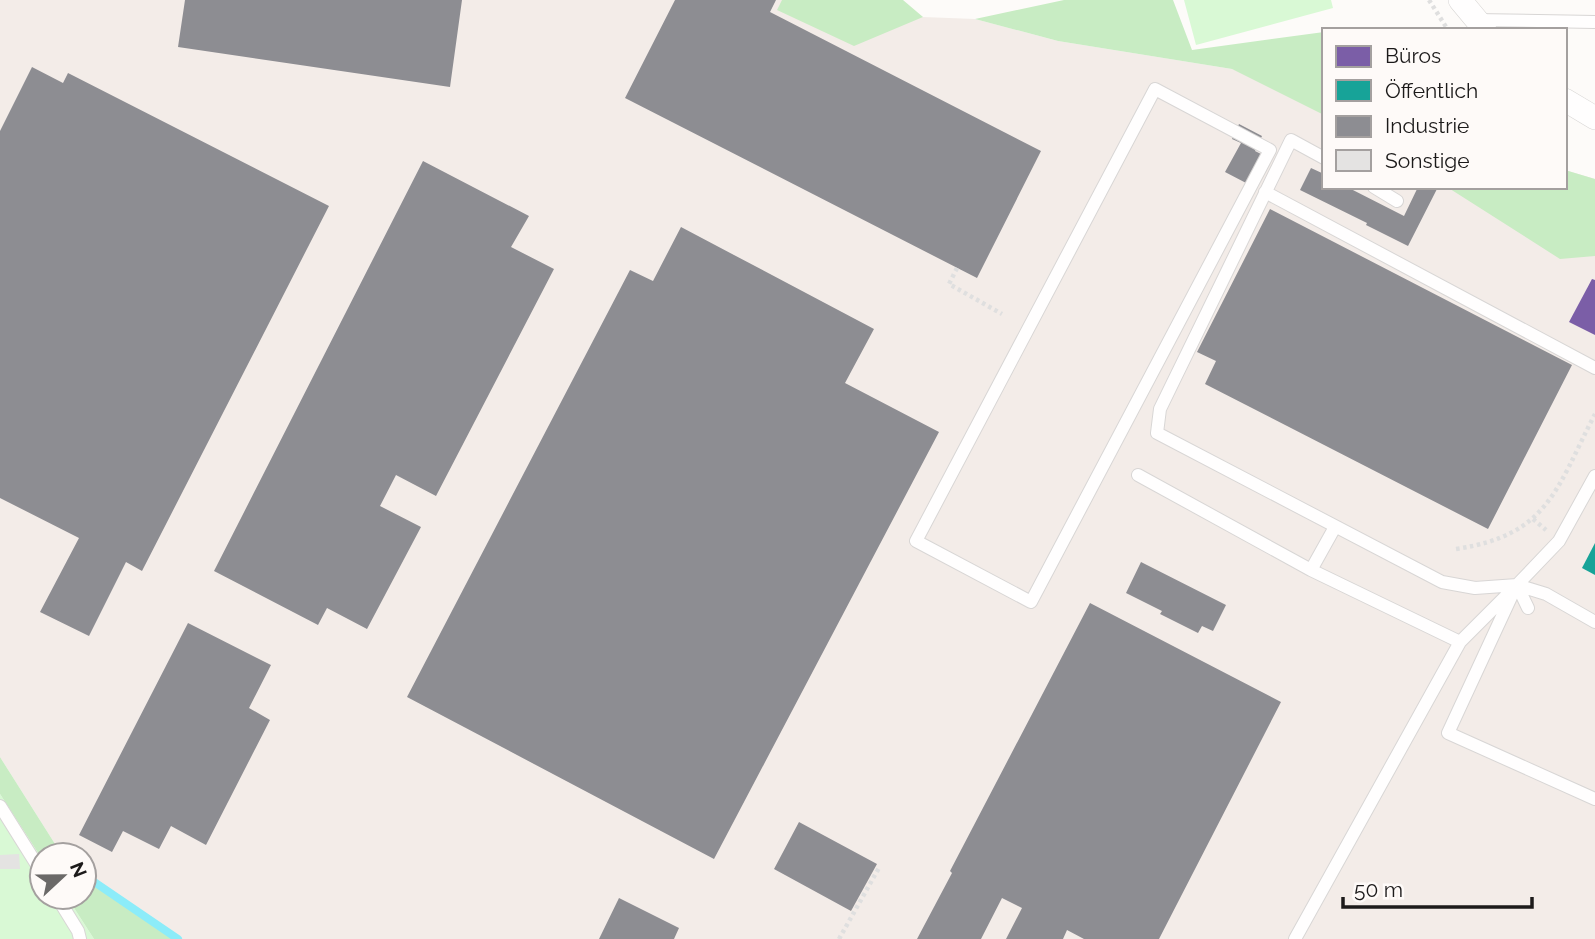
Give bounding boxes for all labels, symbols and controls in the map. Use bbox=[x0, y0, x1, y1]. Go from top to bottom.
legend bbox=[1322, 28, 1567, 189]
text: Büros bbox=[1385, 43, 1441, 68]
text: Öffentlich bbox=[1385, 78, 1478, 103]
text: Industrie bbox=[1385, 113, 1469, 138]
text: Sonstige bbox=[1385, 148, 1470, 173]
north arrow bbox=[28, 841, 98, 911]
text: N bbox=[66, 859, 92, 880]
scale bar bbox=[1343, 866, 1532, 910]
text: 50 m bbox=[1354, 877, 1403, 902]

